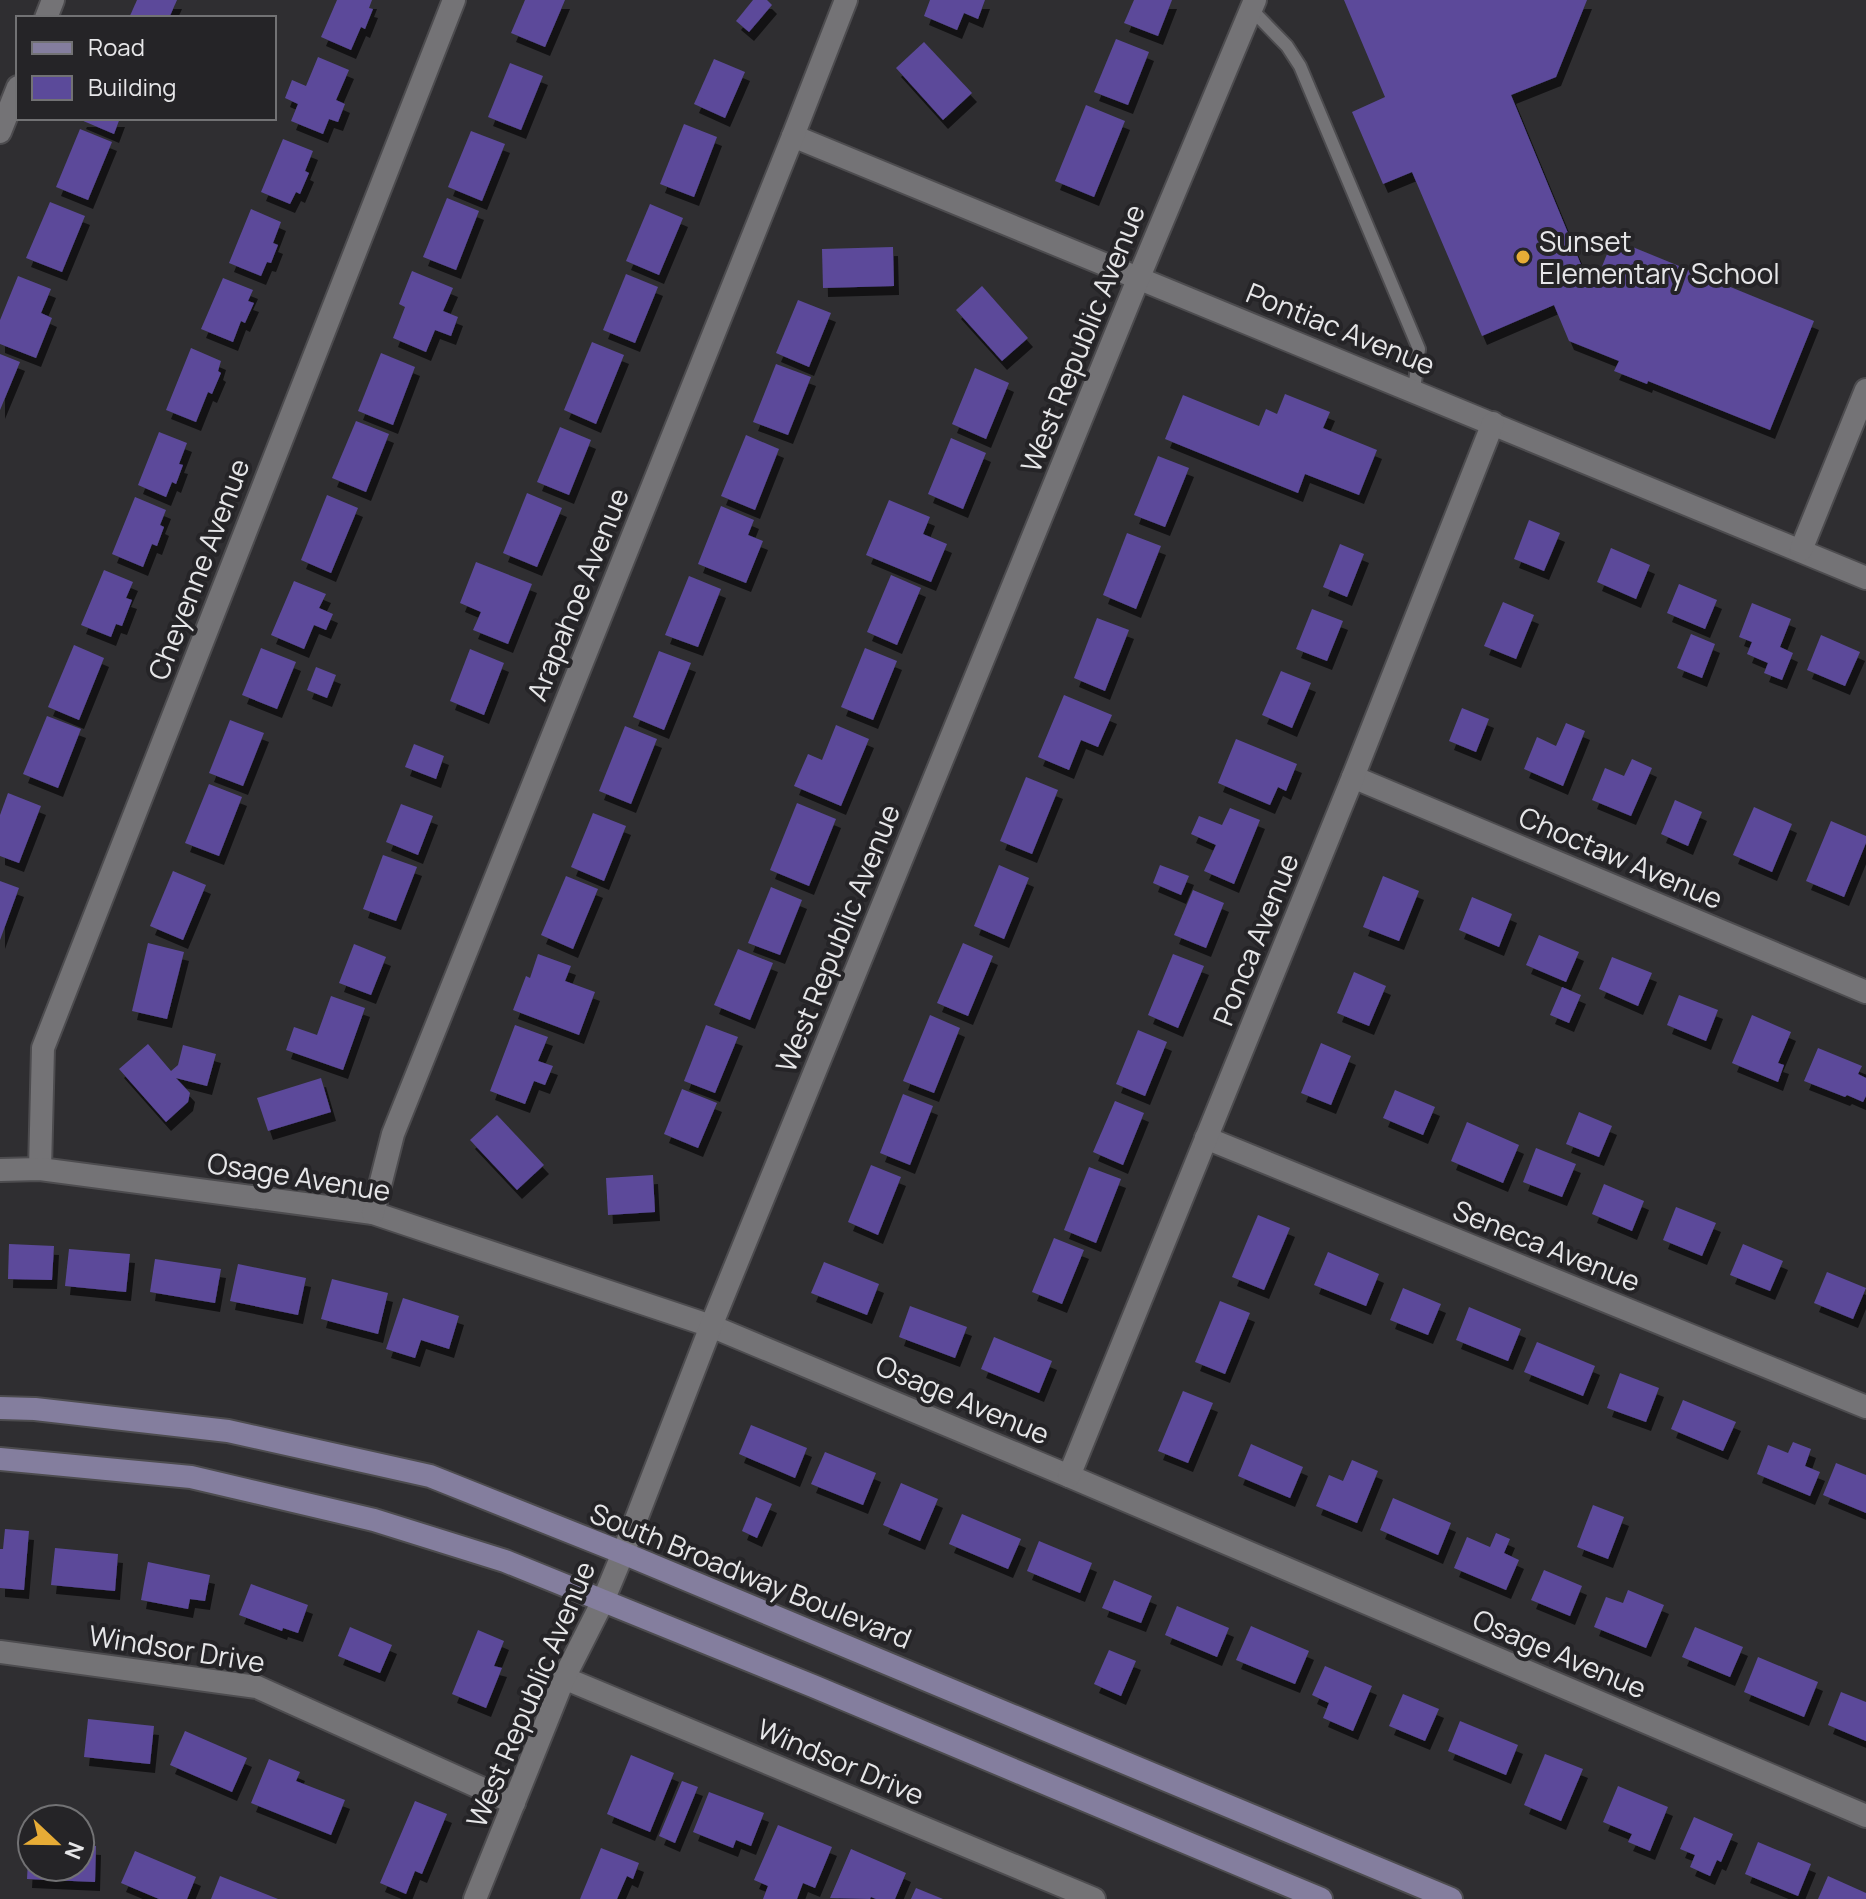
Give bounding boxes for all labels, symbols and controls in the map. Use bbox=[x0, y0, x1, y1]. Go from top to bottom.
legend bbox=[16, 16, 276, 120]
text: Road bbox=[88, 30, 145, 63]
text: Building bbox=[88, 70, 176, 103]
street label: West Republic Avenue bbox=[1011, 198, 1153, 478]
place label: Sunset Elementary School bbox=[1539, 222, 1780, 292]
marker: Sunset Elementary School bbox=[1514, 248, 1532, 266]
street label: Pontiac Avenue bbox=[1241, 273, 1441, 383]
street label: Cheyenne Avenue bbox=[138, 453, 258, 685]
street label: Arapahoe Avenue bbox=[517, 482, 637, 706]
street label: Choctaw Avenue bbox=[1513, 797, 1729, 917]
street label: West Republic Avenue bbox=[766, 798, 908, 1078]
street label: Ponca Avenue bbox=[1203, 847, 1307, 1031]
street label: Osage Avenue bbox=[205, 1143, 393, 1209]
street label: Seneca Avenue bbox=[1448, 1190, 1646, 1300]
street label: Osage Avenue bbox=[870, 1345, 1056, 1453]
street label: South Broadway Boulevard bbox=[585, 1493, 917, 1657]
street label: West Republic Avenue bbox=[457, 1555, 603, 1833]
street label: Osage Avenue bbox=[1467, 1599, 1653, 1707]
street label: Windsor Drive bbox=[86, 1615, 268, 1681]
street label: Windsor Drive bbox=[752, 1709, 930, 1813]
north arrow bbox=[16, 1803, 96, 1883]
text: N bbox=[58, 1838, 91, 1863]

